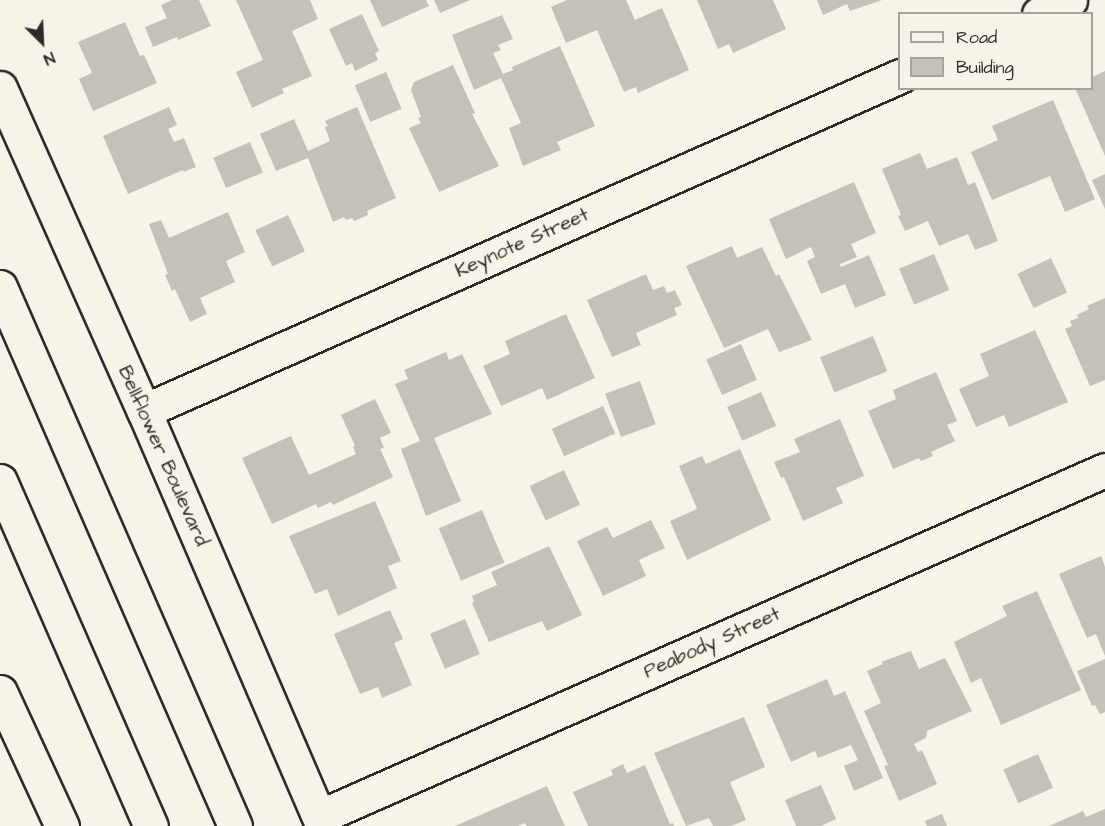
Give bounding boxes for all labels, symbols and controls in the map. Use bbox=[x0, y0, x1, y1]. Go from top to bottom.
north arrow bbox=[12, 12, 72, 72]
legend bbox=[898, 12, 1093, 90]
text: Road bbox=[956, 25, 997, 50]
text: N bbox=[40, 46, 58, 71]
text: Building bbox=[956, 55, 1014, 80]
street label: Keynote Street bbox=[451, 203, 593, 283]
street label: Bellflower Boulevard bbox=[112, 362, 214, 550]
street label: Peabody Street bbox=[640, 602, 784, 684]

